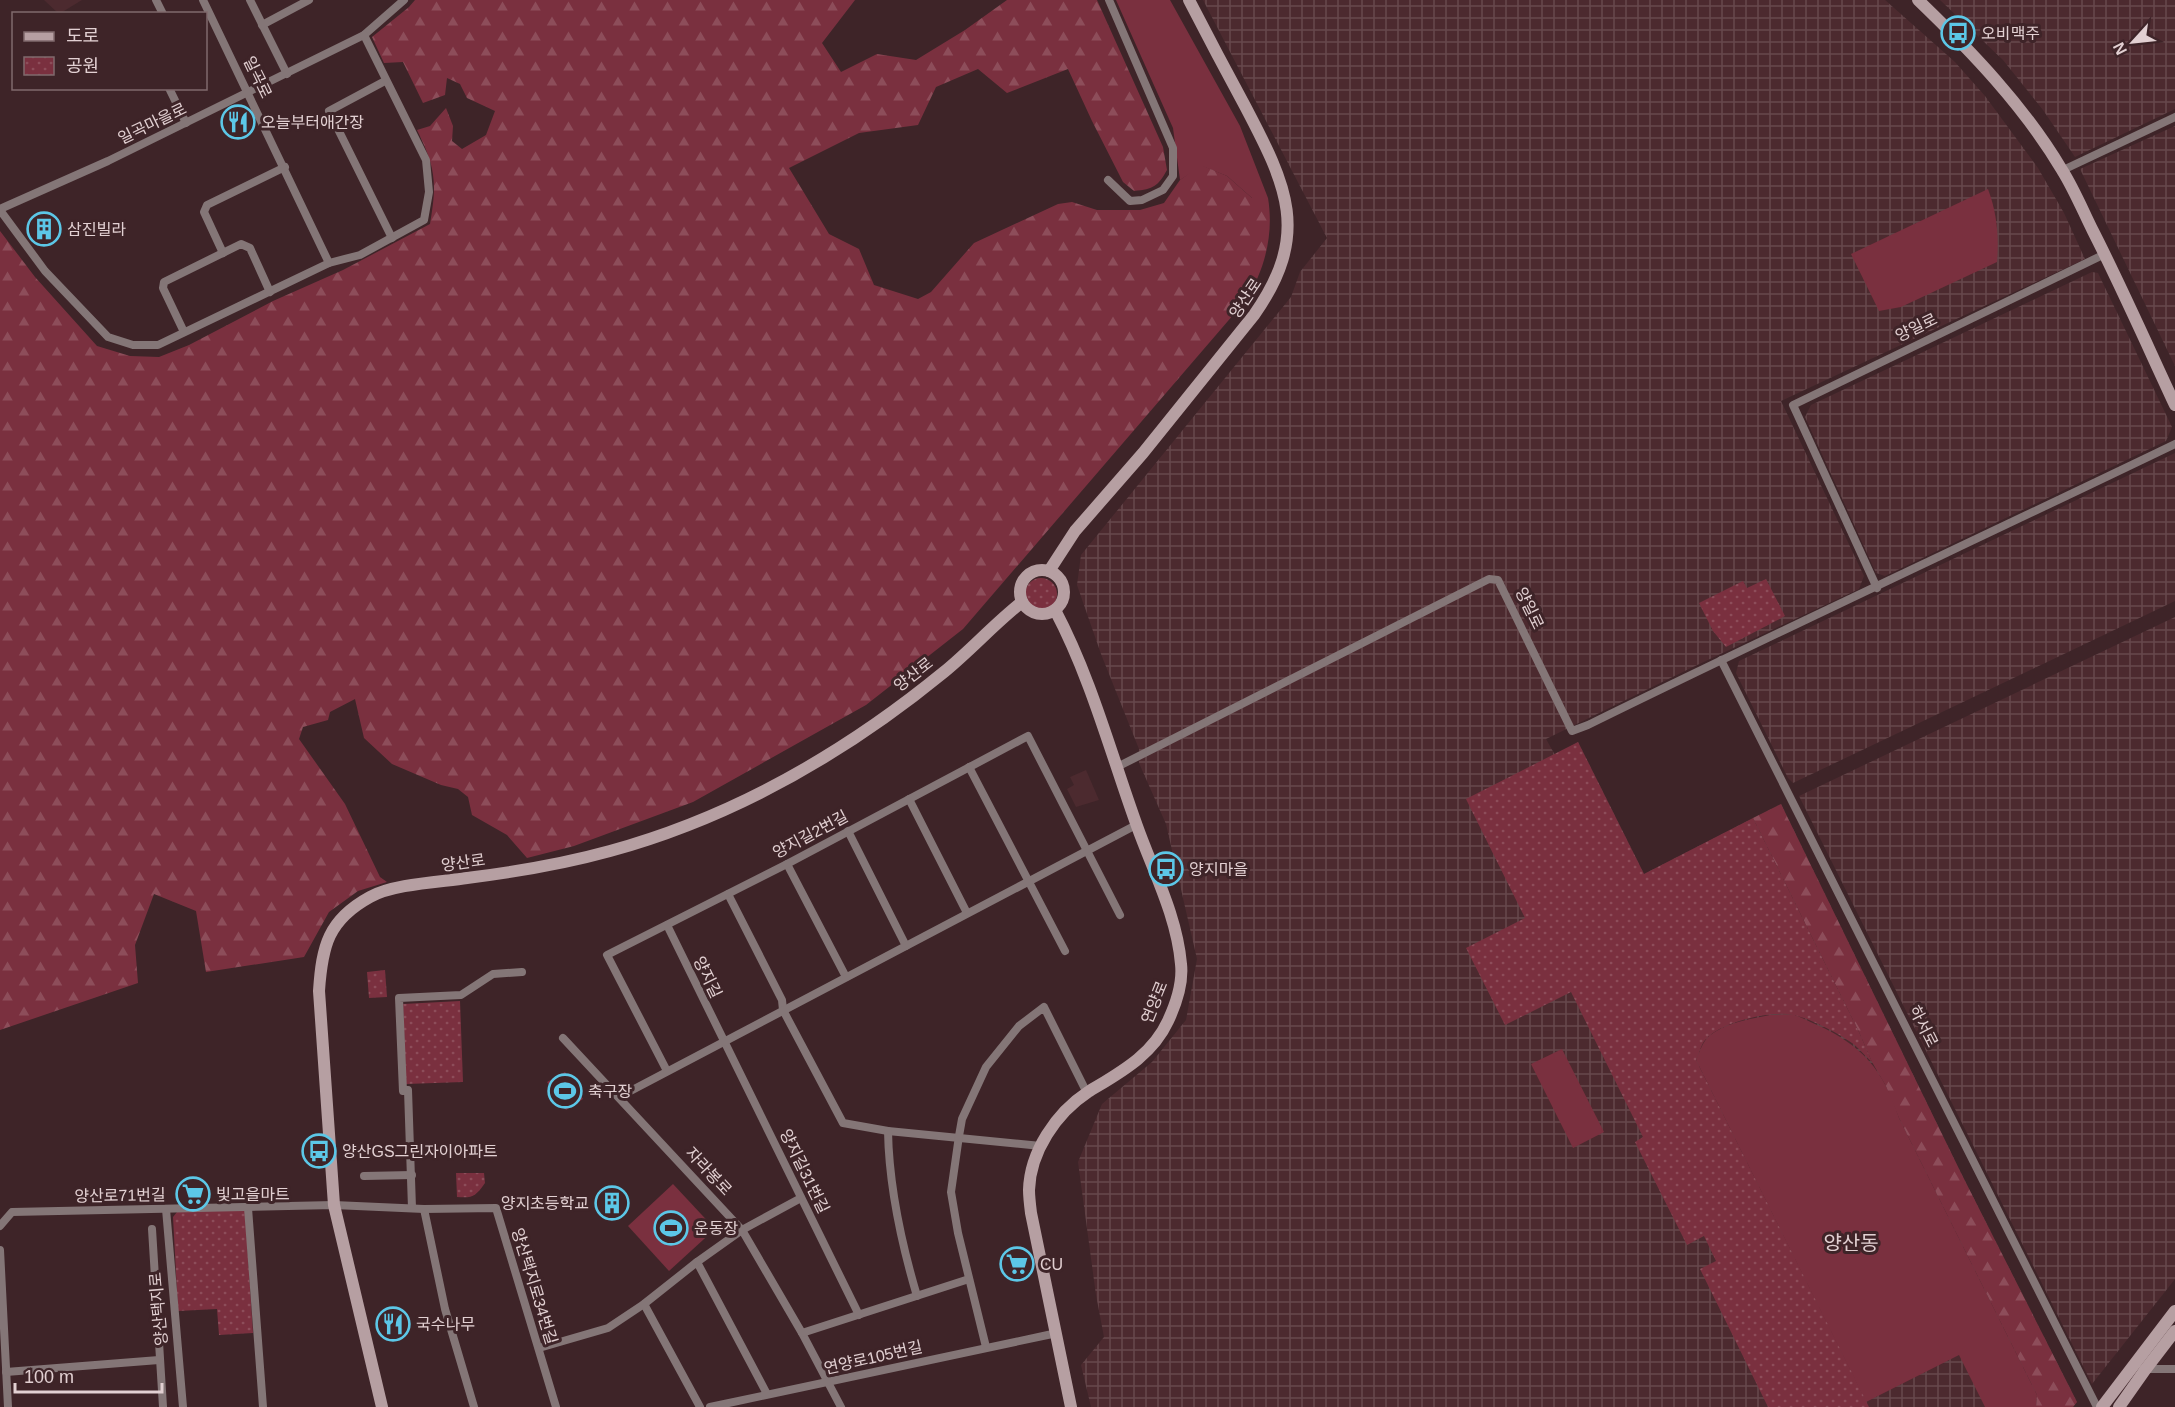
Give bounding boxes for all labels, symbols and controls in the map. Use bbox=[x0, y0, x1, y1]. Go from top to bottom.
legend bbox=[12, 12, 207, 90]
north arrow bbox=[2103, 12, 2163, 72]
bus stop icon: 오비맥주 bbox=[1940, 15, 1976, 51]
place label: 오비맥주 bbox=[1981, 25, 2040, 42]
text: 도로 bbox=[66, 26, 99, 46]
text: N bbox=[2110, 40, 2130, 58]
street label: 일곡로 bbox=[240, 54, 275, 101]
text: 공원 bbox=[66, 56, 99, 76]
street label: 일곡마을로 bbox=[115, 100, 189, 147]
restaurant icon: 오늘부터애간장 bbox=[220, 104, 256, 140]
place label: 오늘부터애간장 bbox=[261, 114, 364, 131]
building icon: 삼진빌라 bbox=[26, 211, 62, 247]
place label: 삼진빌라 bbox=[67, 221, 126, 238]
street label: 양산로 bbox=[1226, 275, 1265, 321]
street label: 양일로 bbox=[1893, 310, 1940, 345]
street label: 양일로 bbox=[1512, 585, 1547, 632]
street label: 양산로 bbox=[891, 654, 936, 695]
street label: 양지길2번길 bbox=[770, 808, 851, 861]
street label: 양산로 bbox=[440, 851, 486, 874]
bus stop icon: 양지마을 bbox=[1148, 851, 1184, 887]
place label: 양지마을 bbox=[1189, 861, 1248, 878]
street label: 양지길 bbox=[690, 954, 725, 1001]
street label: 연양로 bbox=[1138, 978, 1171, 1026]
street label: 하서로 bbox=[1906, 1003, 1941, 1050]
sports icon: 축구장 bbox=[547, 1073, 583, 1109]
place label: 축구장 bbox=[588, 1083, 632, 1100]
street label: 양지길31번길 bbox=[777, 1126, 832, 1216]
bus stop icon: 양산GS그린자이아파트 bbox=[301, 1133, 337, 1169]
place label: 양산GS그린자이아파트 bbox=[342, 1143, 498, 1160]
street label: 자라봉로 bbox=[682, 1144, 735, 1199]
supermarket icon: 빛고을마트 bbox=[175, 1176, 211, 1212]
building icon: 양지초등학교 bbox=[594, 1185, 630, 1221]
street label: 양산로71번길 bbox=[74, 1186, 166, 1205]
place label: 빛고을마트 bbox=[216, 1186, 290, 1203]
place label: 양지초등학교 bbox=[501, 1195, 589, 1212]
sports icon: 운동장 bbox=[653, 1210, 689, 1246]
place label: 운동장 bbox=[694, 1220, 738, 1237]
street label: 양산택지로34번길 bbox=[509, 1226, 560, 1346]
district label: 양산동 bbox=[1823, 1232, 1879, 1254]
supermarket icon: CU bbox=[999, 1246, 1035, 1282]
place label: CU bbox=[1040, 1256, 1063, 1273]
street label: 양산택지로 bbox=[147, 1271, 170, 1346]
restaurant icon: 국수나무 bbox=[375, 1306, 411, 1342]
place label: 국수나무 bbox=[416, 1316, 475, 1333]
street label: 연양로105번길 bbox=[822, 1338, 924, 1377]
scale bar bbox=[15, 1356, 162, 1394]
text: 100 m bbox=[24, 1367, 74, 1387]

